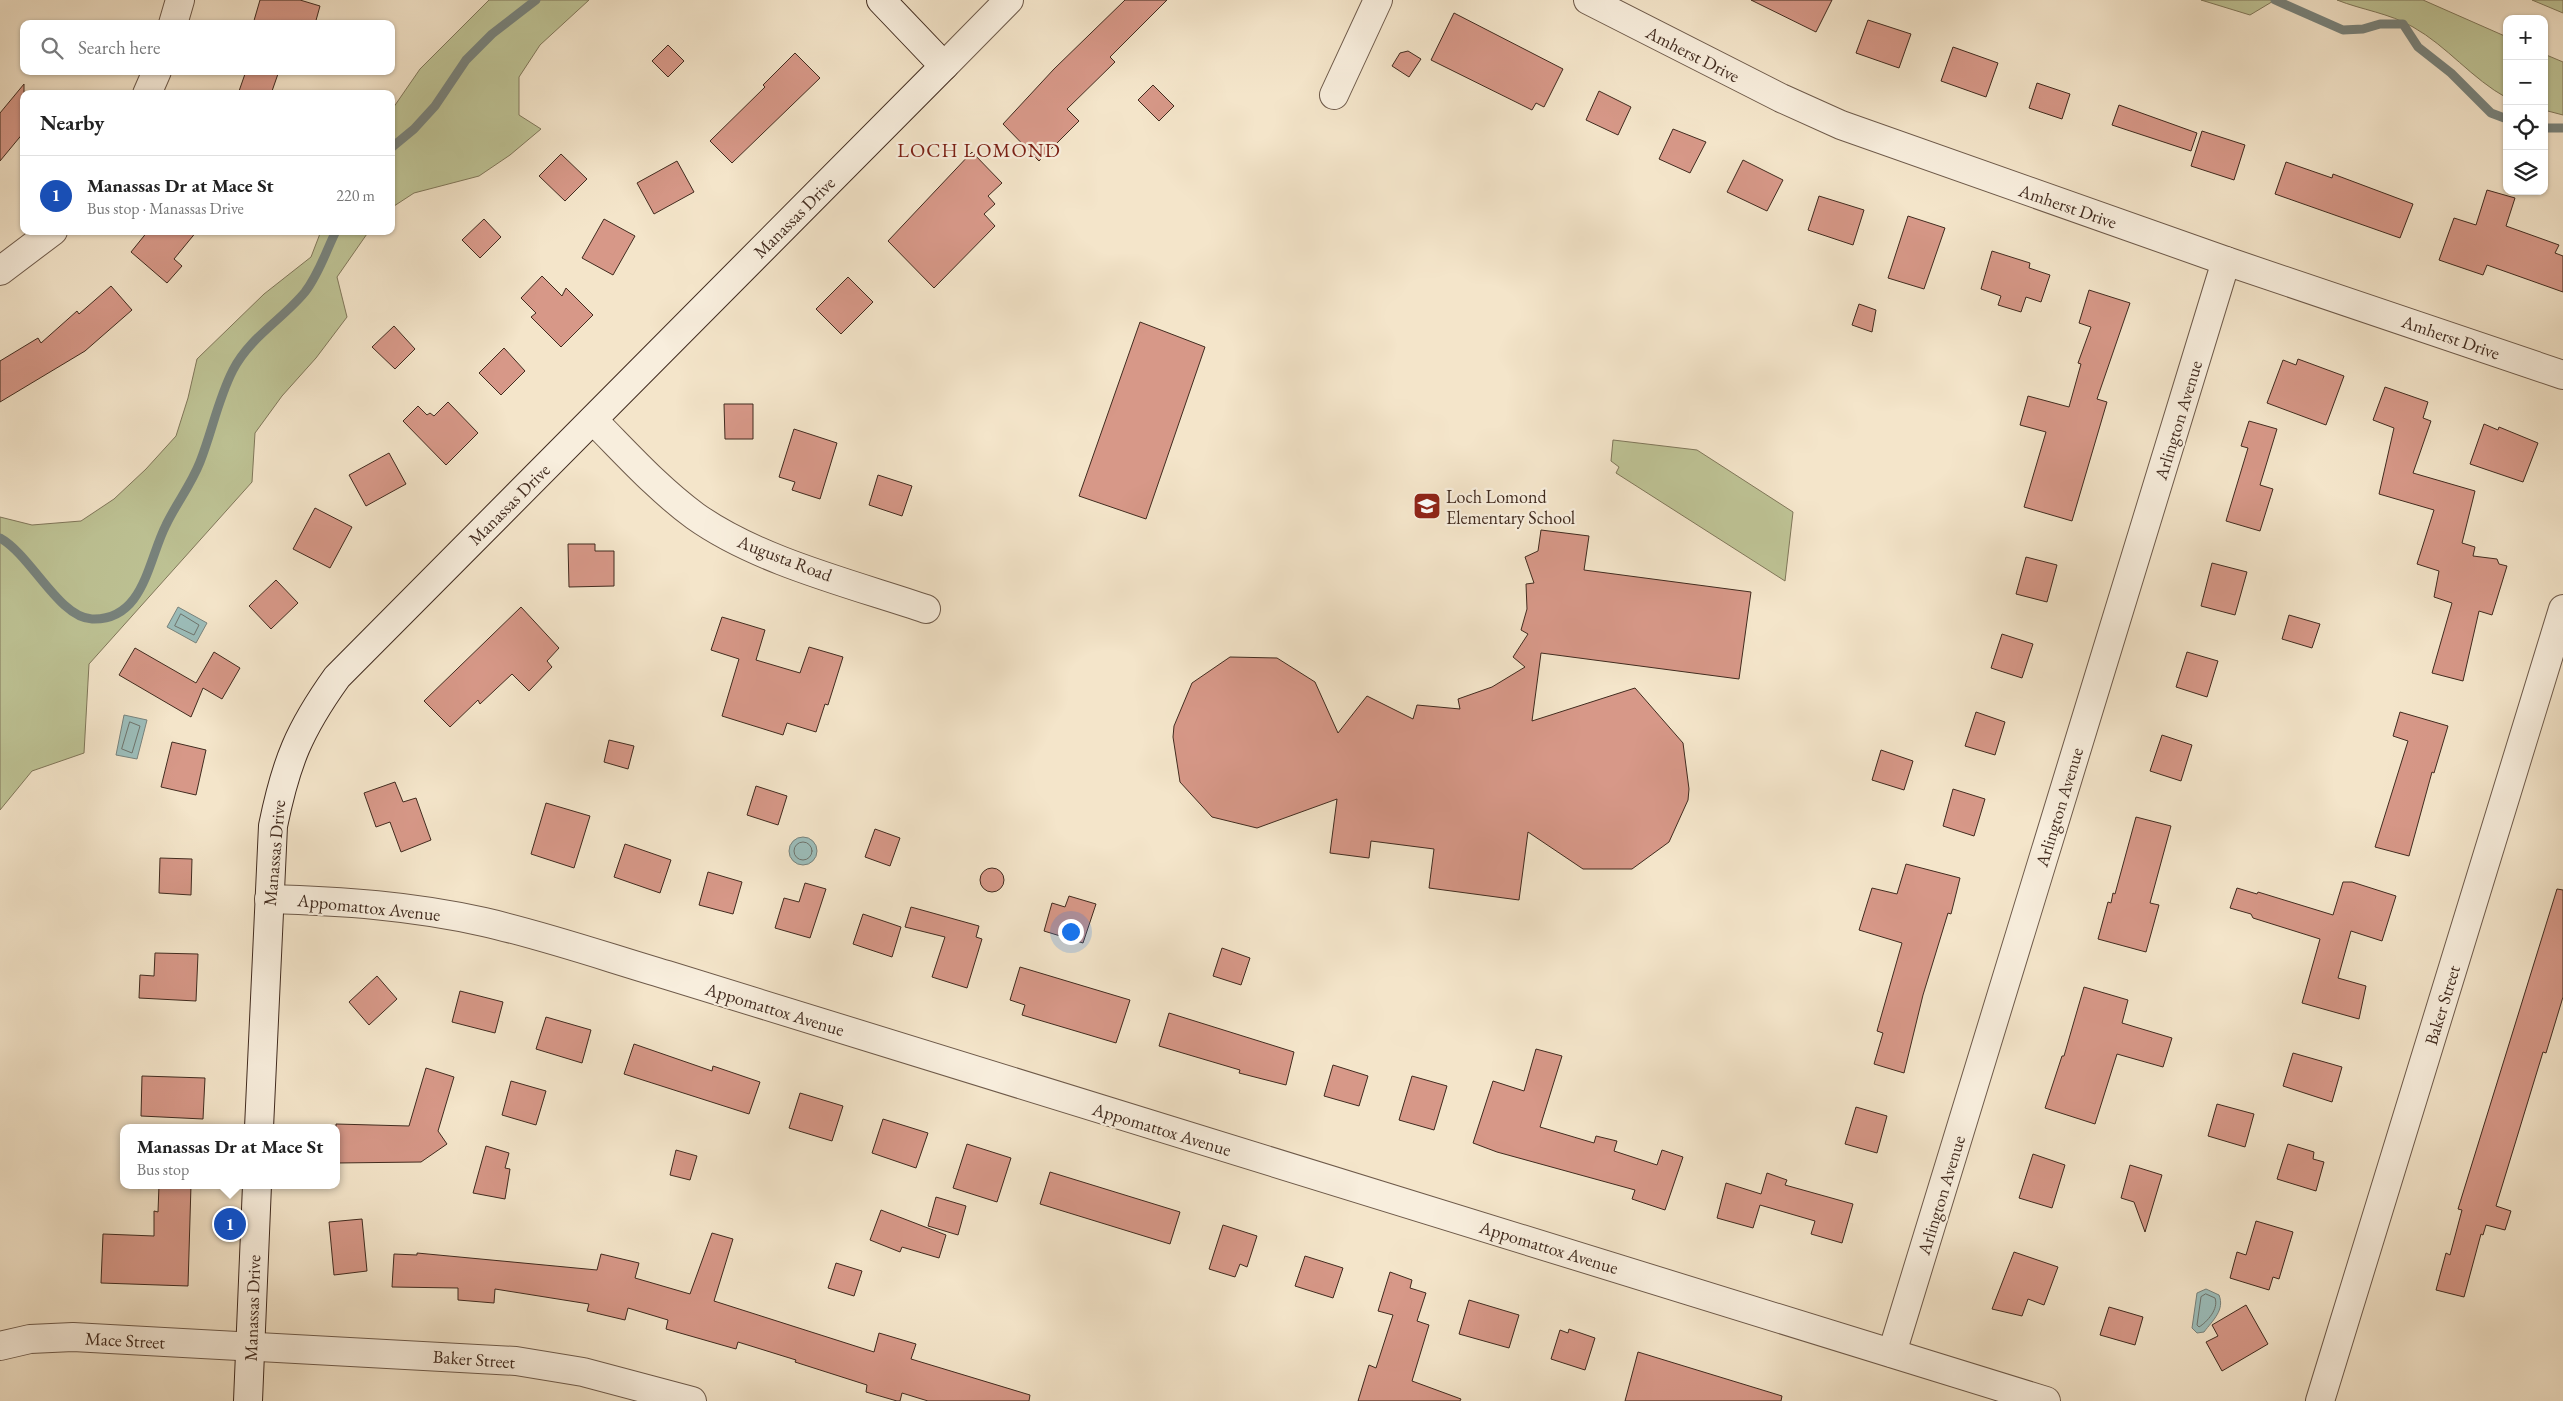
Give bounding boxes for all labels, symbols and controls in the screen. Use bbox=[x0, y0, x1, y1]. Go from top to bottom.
map controls bbox=[2503, 15, 2548, 195]
button: + bbox=[2503, 15, 2548, 60]
search box bbox=[20, 20, 395, 75]
street label: Amherst Drive bbox=[1641, 20, 1744, 87]
icon: search bbox=[38, 34, 66, 62]
text: Search here bbox=[78, 35, 160, 60]
button: − bbox=[2503, 60, 2548, 105]
button: locate bbox=[2503, 105, 2548, 150]
text: Nearby bbox=[40, 109, 104, 136]
district label: LOCH LOMOND bbox=[897, 137, 1061, 163]
button: layers bbox=[2503, 150, 2548, 195]
street label: Manassas Drive bbox=[748, 171, 840, 263]
text: Manassas Dr at Mace St bbox=[87, 173, 274, 198]
street label: Amherst Drive bbox=[2015, 178, 2120, 234]
text: 1 bbox=[52, 185, 60, 206]
text: 220 m bbox=[336, 185, 375, 206]
text: Bus stop · Manassas Drive bbox=[87, 198, 244, 219]
street label: Amherst Drive bbox=[2398, 309, 2503, 365]
street label: Arlington Avenue bbox=[2149, 357, 2207, 484]
street label: Manassas Drive bbox=[463, 458, 555, 550]
place label: Loch Lomond Elementary School bbox=[1446, 485, 1575, 529]
school or university icon: Loch Lomond Elementary School bbox=[1412, 491, 1442, 521]
street label: Augusta Road bbox=[734, 529, 836, 587]
street label: Arlington Avenue bbox=[2030, 744, 2088, 871]
street label: Manassas Drive bbox=[258, 799, 290, 907]
street label: Appomattox Avenue bbox=[295, 888, 442, 926]
your location bbox=[1058, 919, 1084, 945]
street label: Baker Street bbox=[2419, 962, 2465, 1048]
street label: Appomattox Avenue bbox=[702, 977, 847, 1041]
street label: Appomattox Avenue bbox=[1089, 1097, 1234, 1161]
popup bbox=[120, 1124, 340, 1189]
street label: Arlington Avenue bbox=[1912, 1132, 1970, 1259]
text: Manassas Dr at Mace St bbox=[137, 1134, 323, 1159]
text: Bus stop bbox=[137, 1159, 189, 1180]
pin: 1 bbox=[214, 1205, 246, 1243]
street label: Appomattox Avenue bbox=[1476, 1215, 1621, 1279]
street label: Manassas Drive bbox=[239, 1254, 265, 1362]
street label: Mace Street bbox=[84, 1326, 166, 1354]
street label: Baker Street bbox=[432, 1345, 516, 1373]

